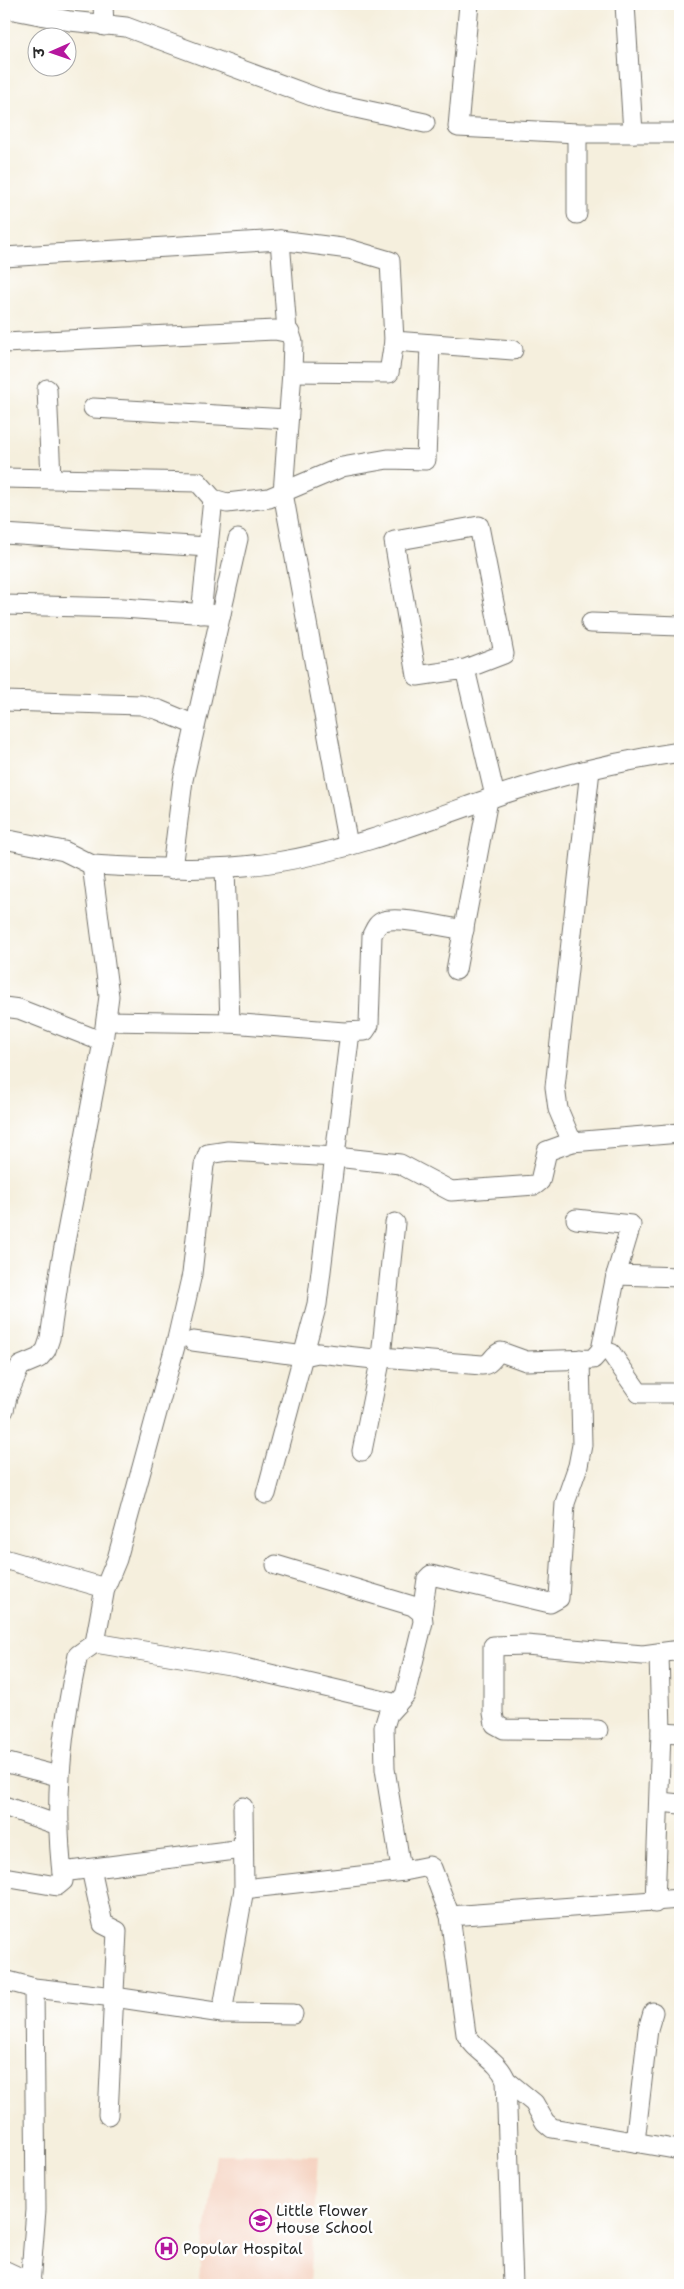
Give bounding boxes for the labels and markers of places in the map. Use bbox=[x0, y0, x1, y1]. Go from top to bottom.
place label: Little Flower House School bbox=[276, 2201, 373, 2238]
school or university icon: Little Flower House School bbox=[248, 2208, 272, 2232]
hospital icon: Popular Hospital bbox=[155, 2237, 179, 2261]
place label: Popular Hospital bbox=[183, 2239, 303, 2259]

